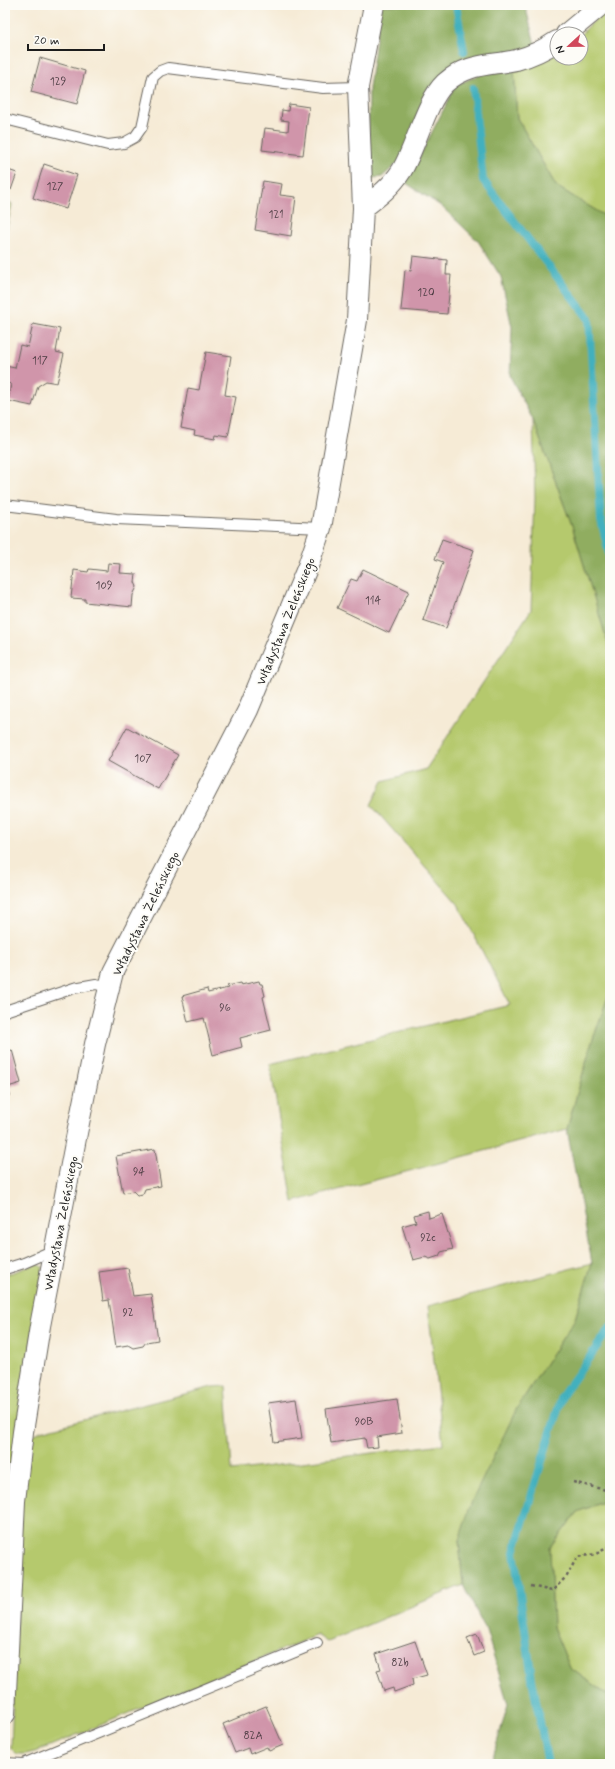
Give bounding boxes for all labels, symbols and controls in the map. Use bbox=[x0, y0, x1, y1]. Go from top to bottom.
scale bar bbox=[28, 26, 104, 52]
north arrow bbox=[549, 26, 589, 66]
text: 20 m bbox=[34, 33, 60, 49]
text: N bbox=[553, 43, 569, 55]
house number: 129 bbox=[50, 75, 66, 89]
house number: 127 bbox=[47, 180, 63, 194]
house number: 121 bbox=[268, 208, 284, 222]
house number: 120 bbox=[417, 286, 435, 300]
house number: 117 bbox=[32, 354, 48, 368]
street label: Władysława Żeleńskiego bbox=[253, 555, 321, 688]
house number: 109 bbox=[96, 579, 113, 593]
house number: 114 bbox=[365, 594, 382, 608]
house number: 107 bbox=[134, 752, 152, 766]
street label: Władysława Żeleńskiego bbox=[109, 849, 185, 979]
house number: 96 bbox=[219, 1001, 231, 1015]
street label: Władysława Żeleńskiego bbox=[40, 1155, 84, 1292]
house number: 94 bbox=[133, 1165, 145, 1179]
house number: 92c bbox=[420, 1231, 436, 1245]
house number: 92 bbox=[122, 1306, 134, 1320]
house number: 90B bbox=[355, 1415, 373, 1429]
house number: 82b bbox=[391, 1656, 409, 1670]
house number: 82A bbox=[243, 1729, 263, 1743]

